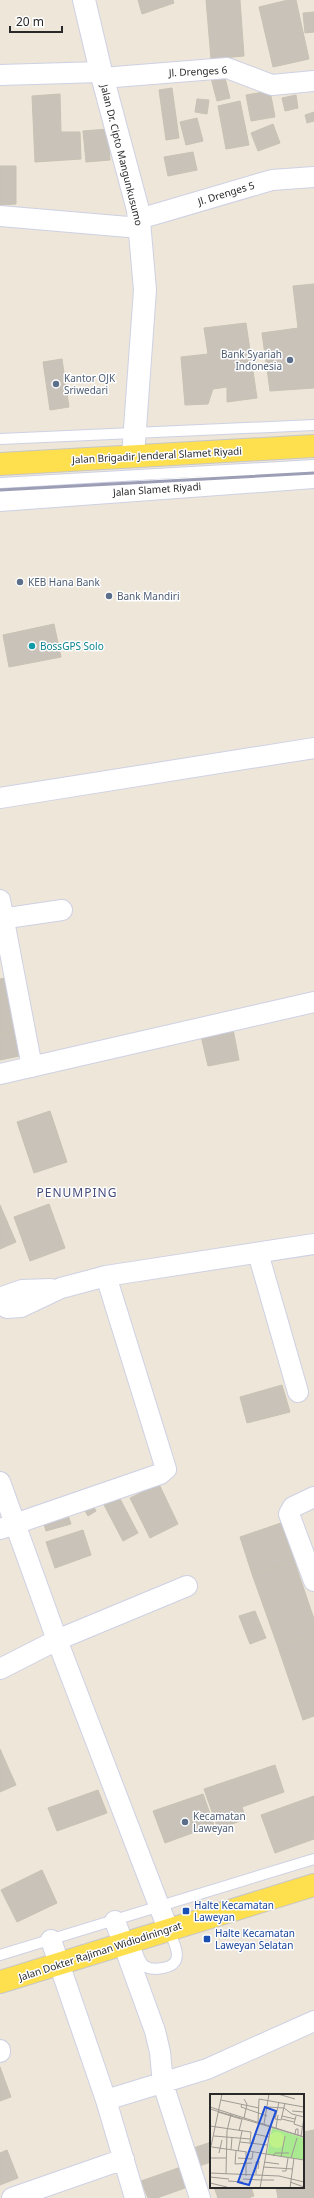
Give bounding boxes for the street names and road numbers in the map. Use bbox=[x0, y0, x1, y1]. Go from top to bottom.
street label: Jl. Drenges 6 bbox=[167, 62, 228, 80]
street label: Jalan Dr. Cipto Mangunkusumo bbox=[97, 82, 146, 227]
street label: Jl. Drenges 5 bbox=[195, 178, 256, 209]
street label: Jalan Brigadir Jenderal Slamet Riyadi bbox=[71, 444, 242, 466]
street label: Jalan Slamet Riyadi bbox=[111, 479, 202, 499]
street label: Jalan Dokter Rajiman Widiodiningrat bbox=[16, 1918, 184, 1984]

